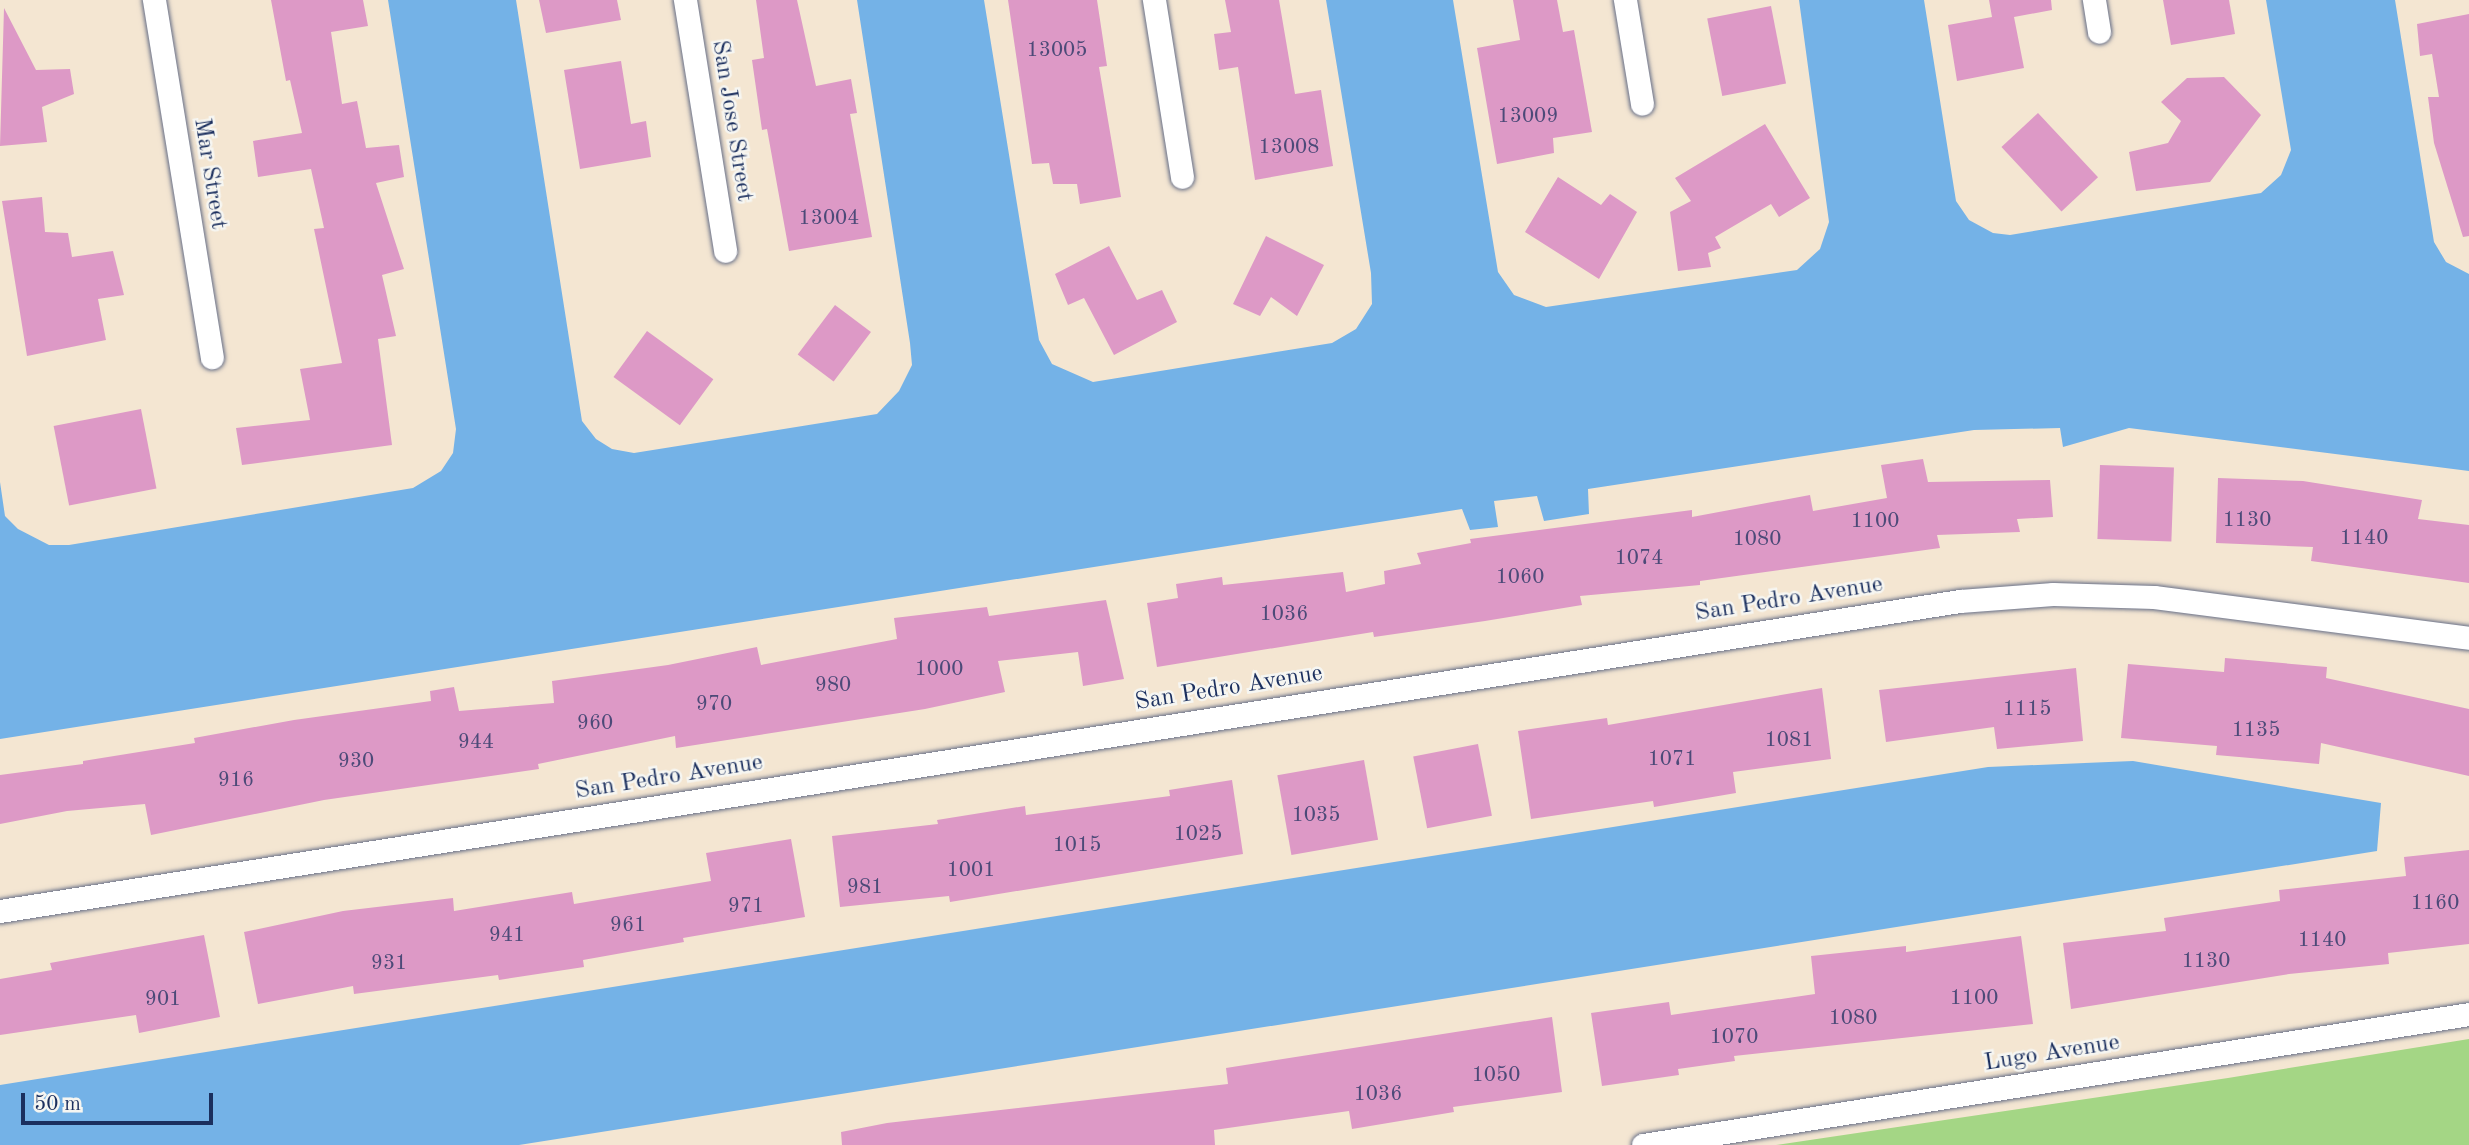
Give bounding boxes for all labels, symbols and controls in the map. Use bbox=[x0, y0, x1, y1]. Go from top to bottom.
street label: San Jose Street bbox=[704, 38, 758, 204]
house number: 13005 bbox=[1027, 38, 1087, 64]
house number: 13009 bbox=[1498, 104, 1558, 130]
street label: Mar Street bbox=[186, 116, 232, 232]
house number: 13008 bbox=[1259, 135, 1319, 161]
house number: 13004 bbox=[799, 206, 859, 232]
house number: 1130 bbox=[2223, 508, 2271, 534]
house number: 1100 bbox=[1851, 509, 1899, 535]
house number: 1140 bbox=[2340, 526, 2388, 552]
house number: 1080 bbox=[1733, 527, 1781, 553]
house number: 1074 bbox=[1615, 546, 1663, 572]
house number: 1060 bbox=[1496, 565, 1544, 591]
street label: San Pedro Avenue bbox=[1693, 571, 1885, 629]
house number: 1036 bbox=[1260, 602, 1308, 628]
house number: 1000 bbox=[915, 657, 963, 683]
street label: San Pedro Avenue bbox=[1133, 660, 1325, 718]
house number: 980 bbox=[815, 673, 851, 699]
house number: 970 bbox=[696, 692, 732, 718]
house number: 1115 bbox=[2003, 697, 2051, 723]
house number: 960 bbox=[577, 711, 613, 737]
house number: 1135 bbox=[2232, 718, 2280, 744]
house number: 1081 bbox=[1765, 728, 1813, 754]
house number: 944 bbox=[458, 730, 494, 756]
house number: 1071 bbox=[1648, 747, 1696, 773]
house number: 930 bbox=[338, 749, 374, 775]
street label: San Pedro Avenue bbox=[573, 749, 765, 807]
house number: 916 bbox=[218, 768, 254, 794]
house number: 1035 bbox=[1292, 803, 1340, 829]
house number: 1025 bbox=[1174, 822, 1222, 848]
house number: 1015 bbox=[1053, 833, 1101, 859]
house number: 1001 bbox=[947, 858, 995, 884]
house number: 981 bbox=[847, 875, 883, 901]
house number: 1160 bbox=[2411, 891, 2459, 917]
house number: 971 bbox=[728, 894, 764, 920]
house number: 961 bbox=[610, 913, 646, 939]
house number: 941 bbox=[489, 923, 525, 949]
house number: 1140 bbox=[2298, 928, 2346, 954]
house number: 1130 bbox=[2182, 949, 2230, 975]
house number: 931 bbox=[371, 951, 407, 977]
house number: 1100 bbox=[1950, 986, 1998, 1012]
house number: 901 bbox=[145, 987, 181, 1013]
house number: 1080 bbox=[1829, 1006, 1877, 1032]
house number: 1070 bbox=[1710, 1025, 1758, 1051]
street label: Lugo Avenue bbox=[1982, 1029, 2122, 1079]
house number: 1050 bbox=[1472, 1063, 1520, 1089]
scale bar bbox=[24, 1078, 217, 1122]
house number: 1036 bbox=[1354, 1082, 1402, 1108]
text: 50 m bbox=[34, 1094, 81, 1115]

